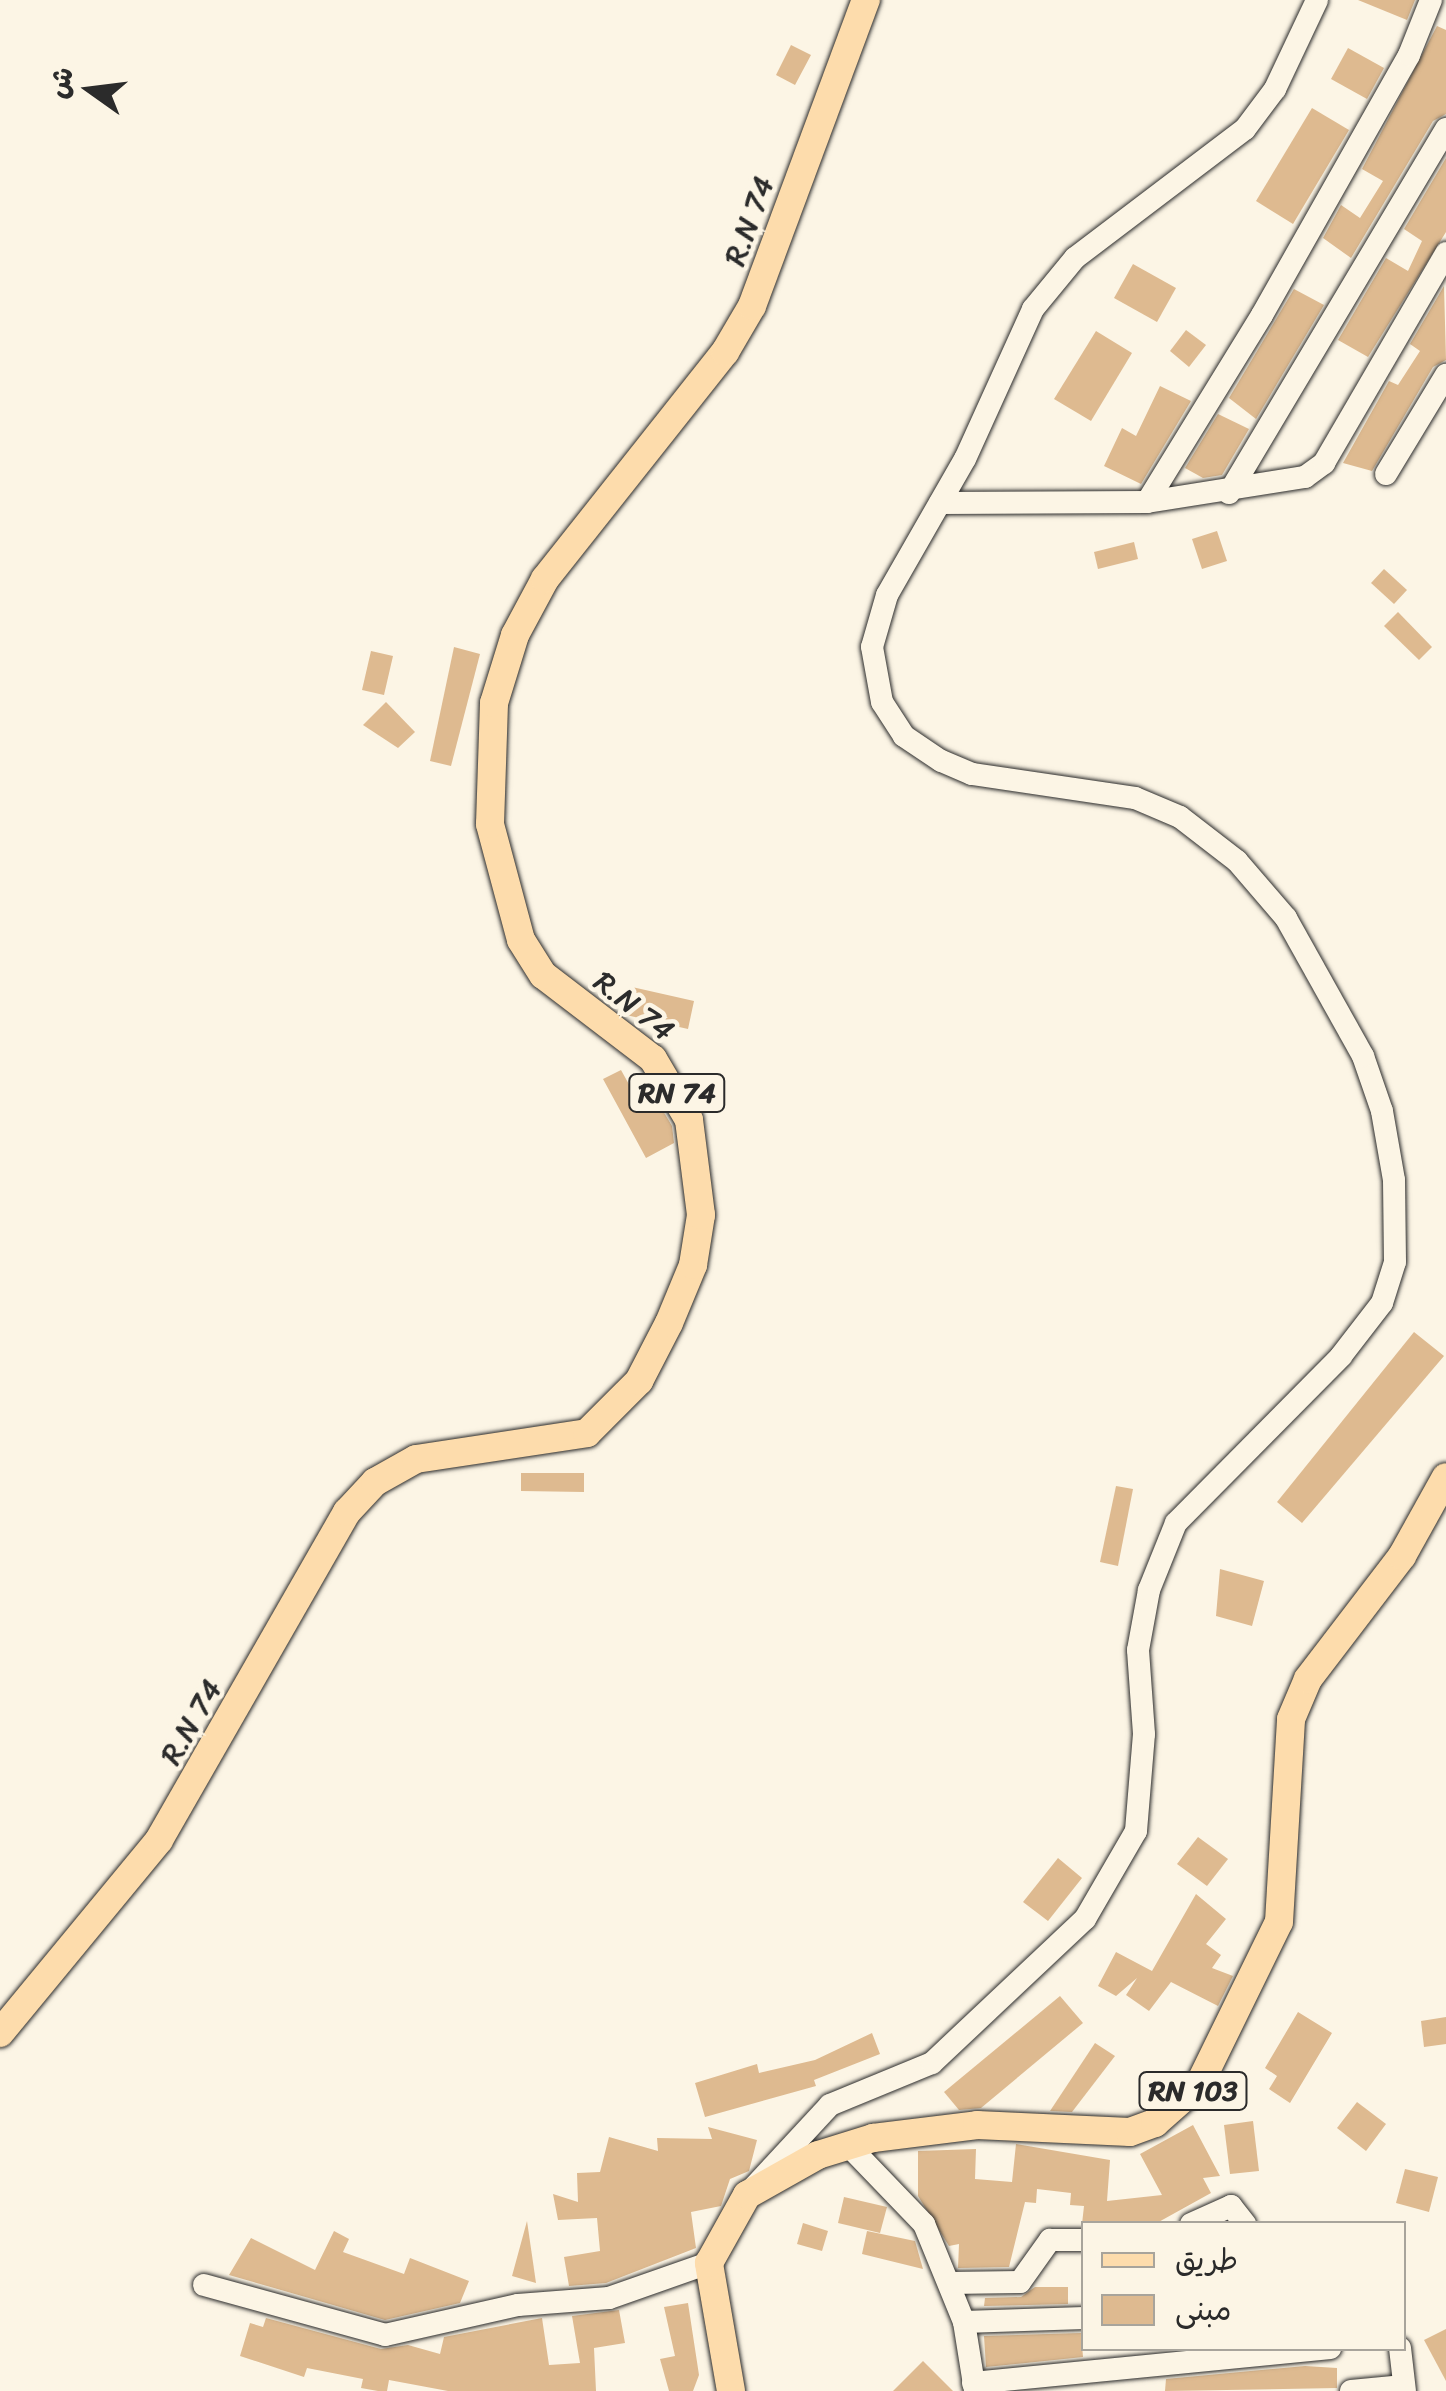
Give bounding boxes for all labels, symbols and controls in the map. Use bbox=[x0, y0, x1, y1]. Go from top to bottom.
north arrow bbox=[40, 40, 140, 140]
text: ش bbox=[33, 62, 88, 103]
street label: R.N 74 bbox=[716, 172, 782, 270]
street label: R.N 74 bbox=[587, 963, 681, 1049]
road number: RN 74 bbox=[627, 1070, 727, 1116]
street label: R.N 74 bbox=[152, 1673, 230, 1771]
road number: RN 103 bbox=[1138, 2068, 1248, 2114]
legend bbox=[1081, 2221, 1406, 2351]
text: طريق bbox=[1175, 2233, 1238, 2287]
text: مبنى bbox=[1175, 2283, 1231, 2337]

